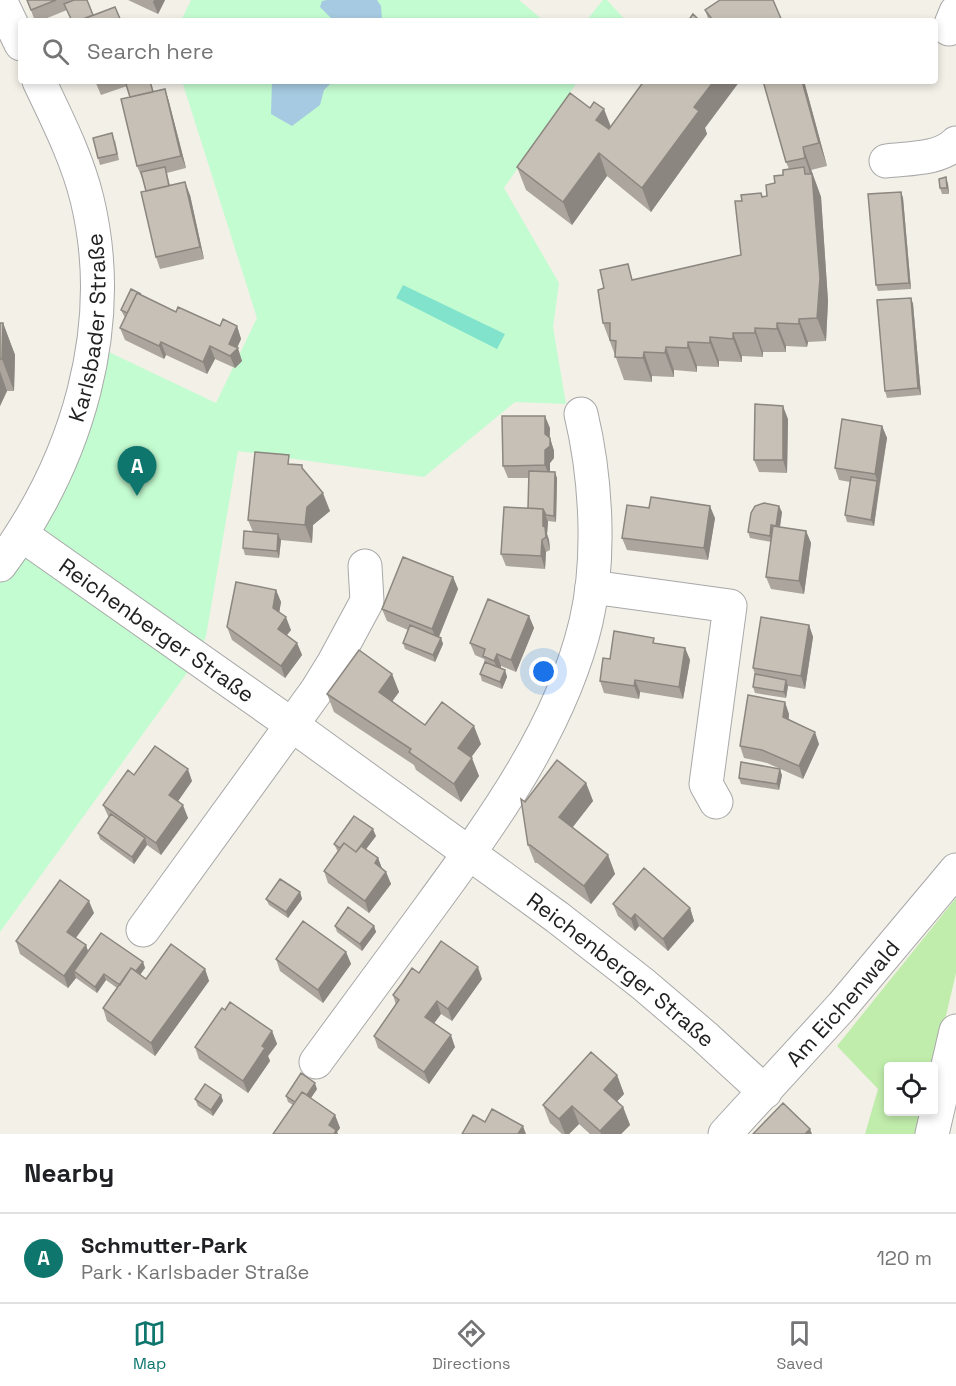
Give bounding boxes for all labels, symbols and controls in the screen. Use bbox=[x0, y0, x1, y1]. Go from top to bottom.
search box bbox=[18, 18, 938, 84]
icon: search bbox=[39, 35, 72, 68]
text: Search here bbox=[87, 37, 214, 65]
street label: Karlsbader Straße bbox=[62, 232, 111, 425]
pin: A bbox=[118, 446, 156, 496]
street label: Reichenberger Straße bbox=[54, 552, 260, 708]
your location bbox=[529, 657, 558, 686]
street label: Reichenberger Straße bbox=[521, 886, 721, 1053]
street label: Am Eichenwald bbox=[780, 934, 905, 1072]
map controls bbox=[884, 1062, 938, 1116]
button: locate bbox=[884, 1062, 938, 1116]
text: Nearby bbox=[24, 1156, 114, 1190]
text: Schmutter-Park bbox=[81, 1231, 248, 1259]
text: A bbox=[37, 1245, 50, 1271]
text: 120 m bbox=[876, 1245, 932, 1271]
text: Park · Karlsbader Straße bbox=[81, 1259, 309, 1285]
tab: Map bbox=[133, 1317, 166, 1374]
tab: Directions bbox=[432, 1317, 511, 1374]
tab: Saved bbox=[776, 1317, 823, 1374]

